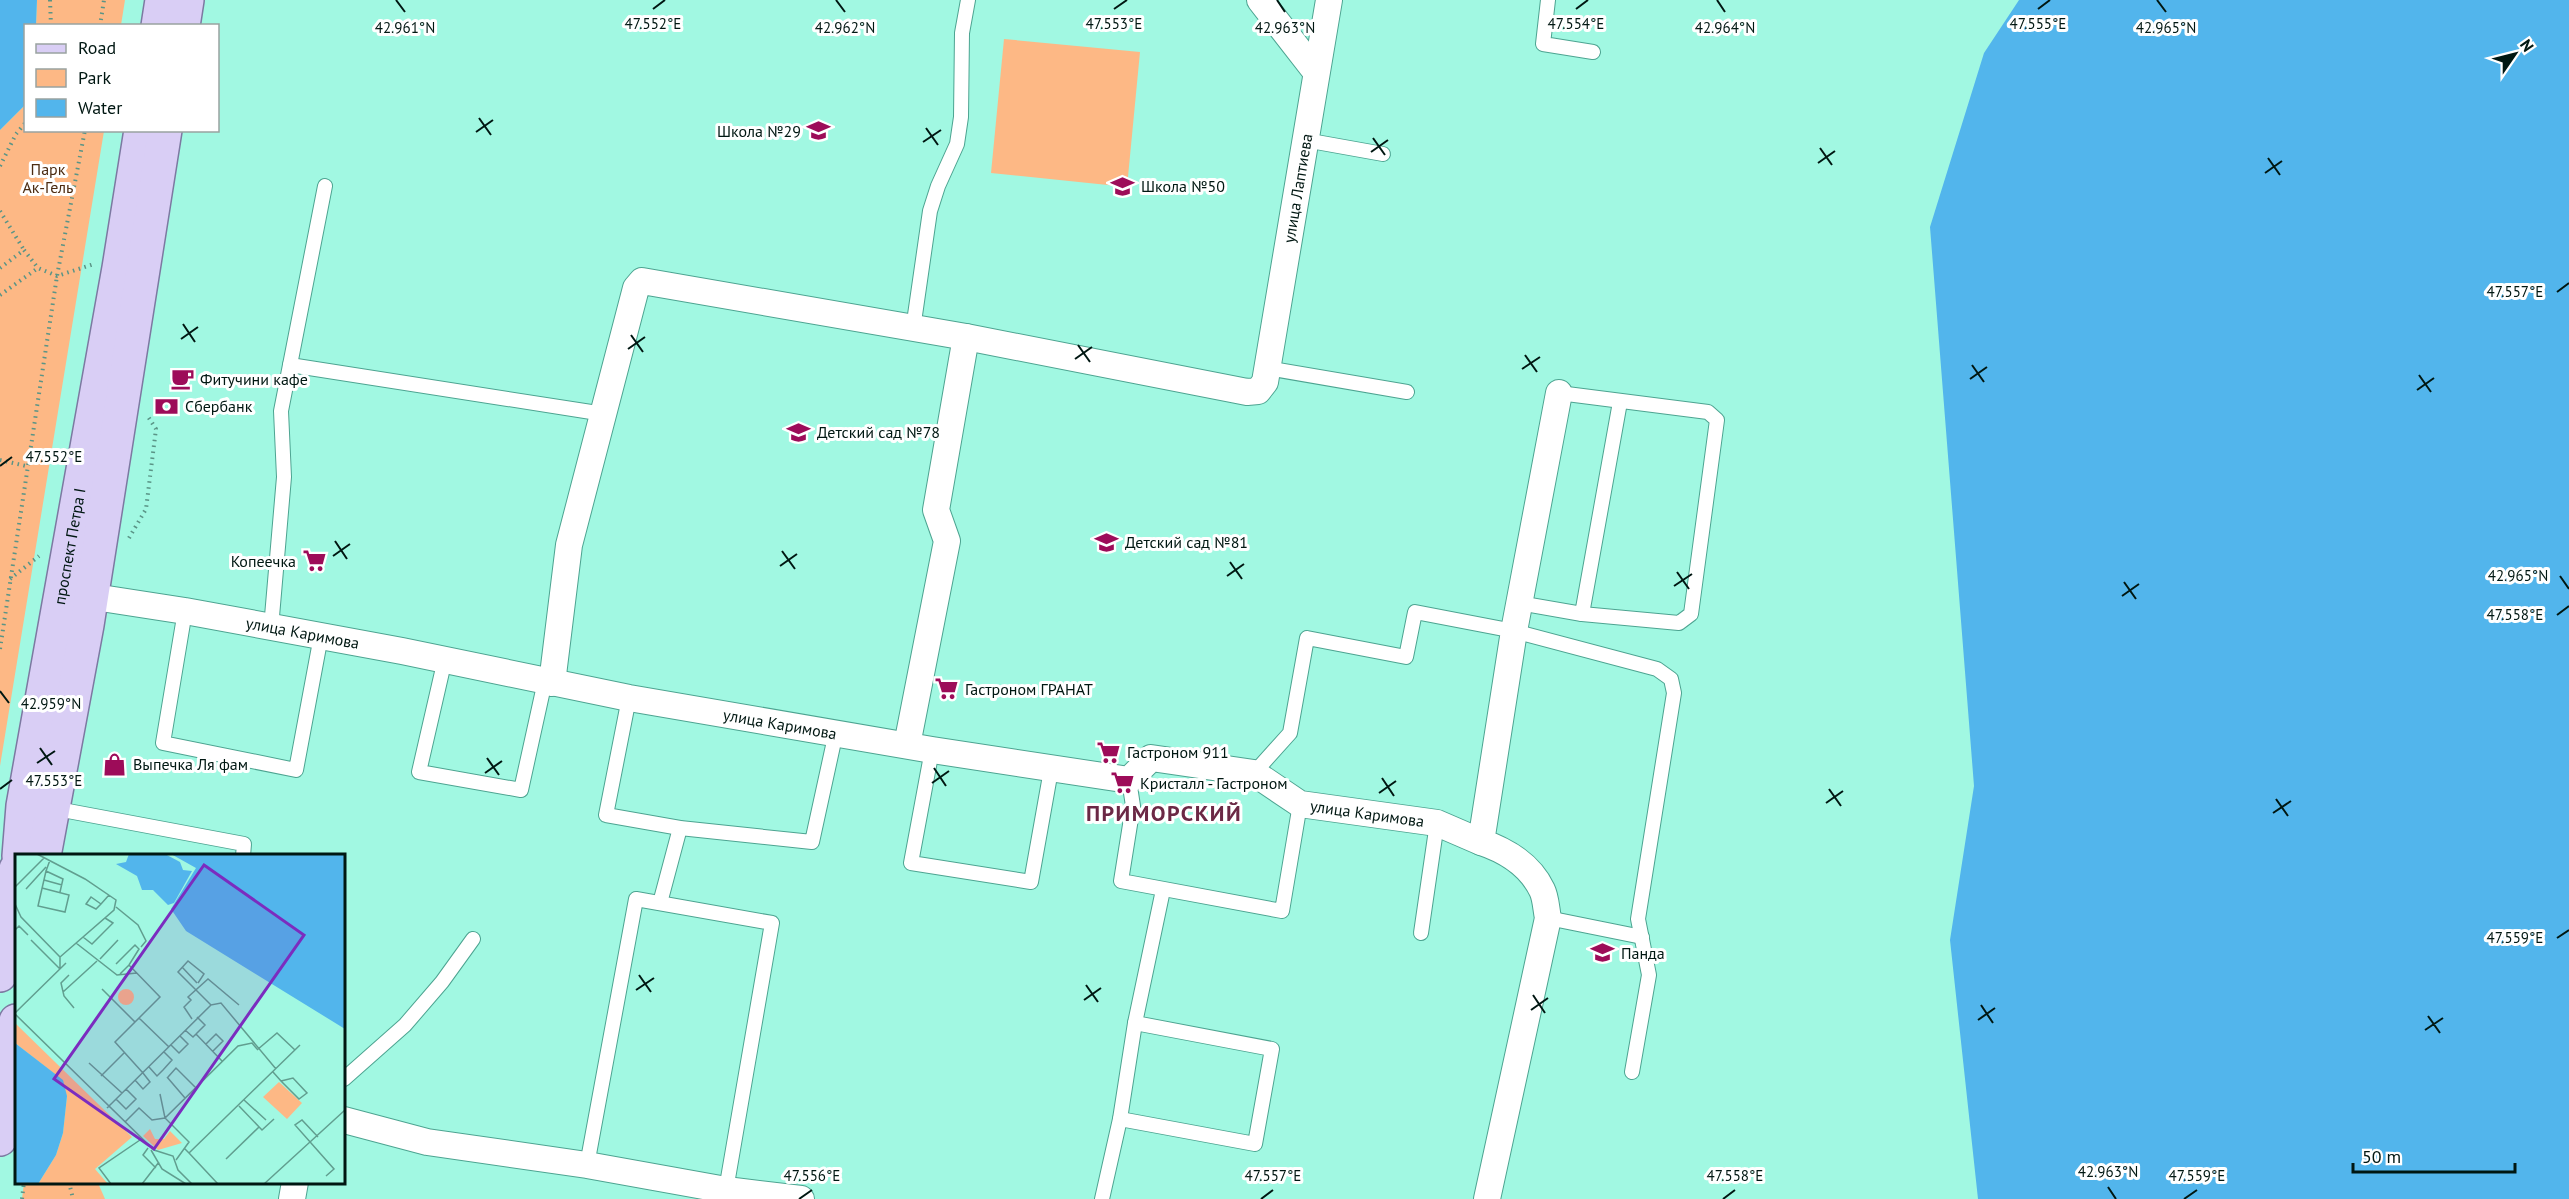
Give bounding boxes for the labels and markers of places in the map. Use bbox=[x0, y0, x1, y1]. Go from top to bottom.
school or university icon: Школа №29 bbox=[806, 118, 832, 144]
place label: Школа №29 bbox=[717, 121, 801, 141]
school or university icon: Школа №50 bbox=[1110, 173, 1136, 199]
place label: Школа №50 bbox=[1141, 176, 1225, 196]
cafe icon: Фитучини кафе bbox=[169, 366, 195, 392]
place label: Фитучини кафе bbox=[200, 369, 308, 389]
bank icon: Сбербанк bbox=[154, 393, 180, 419]
place label: Сбербанк bbox=[185, 396, 253, 416]
school or university icon: Детский сад №78 bbox=[786, 419, 812, 445]
place label: Детский сад №78 bbox=[817, 422, 940, 442]
school or university icon: Детский сад №81 bbox=[1094, 529, 1120, 555]
place label: Детский сад №81 bbox=[1125, 532, 1248, 552]
supermarket icon: Копеечка bbox=[301, 548, 327, 574]
place label: Копеечка bbox=[231, 551, 296, 571]
supermarket icon: Гастроном ГРАНАТ bbox=[934, 676, 960, 702]
place label: Гастроном ГРАНАТ bbox=[965, 679, 1093, 699]
supermarket icon: Гастроном 911 bbox=[1096, 739, 1122, 765]
place label: Гастроном 911 bbox=[1127, 742, 1229, 762]
shop icon: Выпечка Ля фам bbox=[102, 751, 128, 777]
place label: Выпечка Ля фам bbox=[133, 754, 248, 774]
supermarket icon: Кристалл - Гастроном bbox=[1109, 770, 1135, 796]
place label: Кристалл - Гастроном bbox=[1140, 773, 1288, 793]
school or university icon: Панда bbox=[1590, 940, 1616, 966]
place label: Панда bbox=[1621, 943, 1665, 963]

